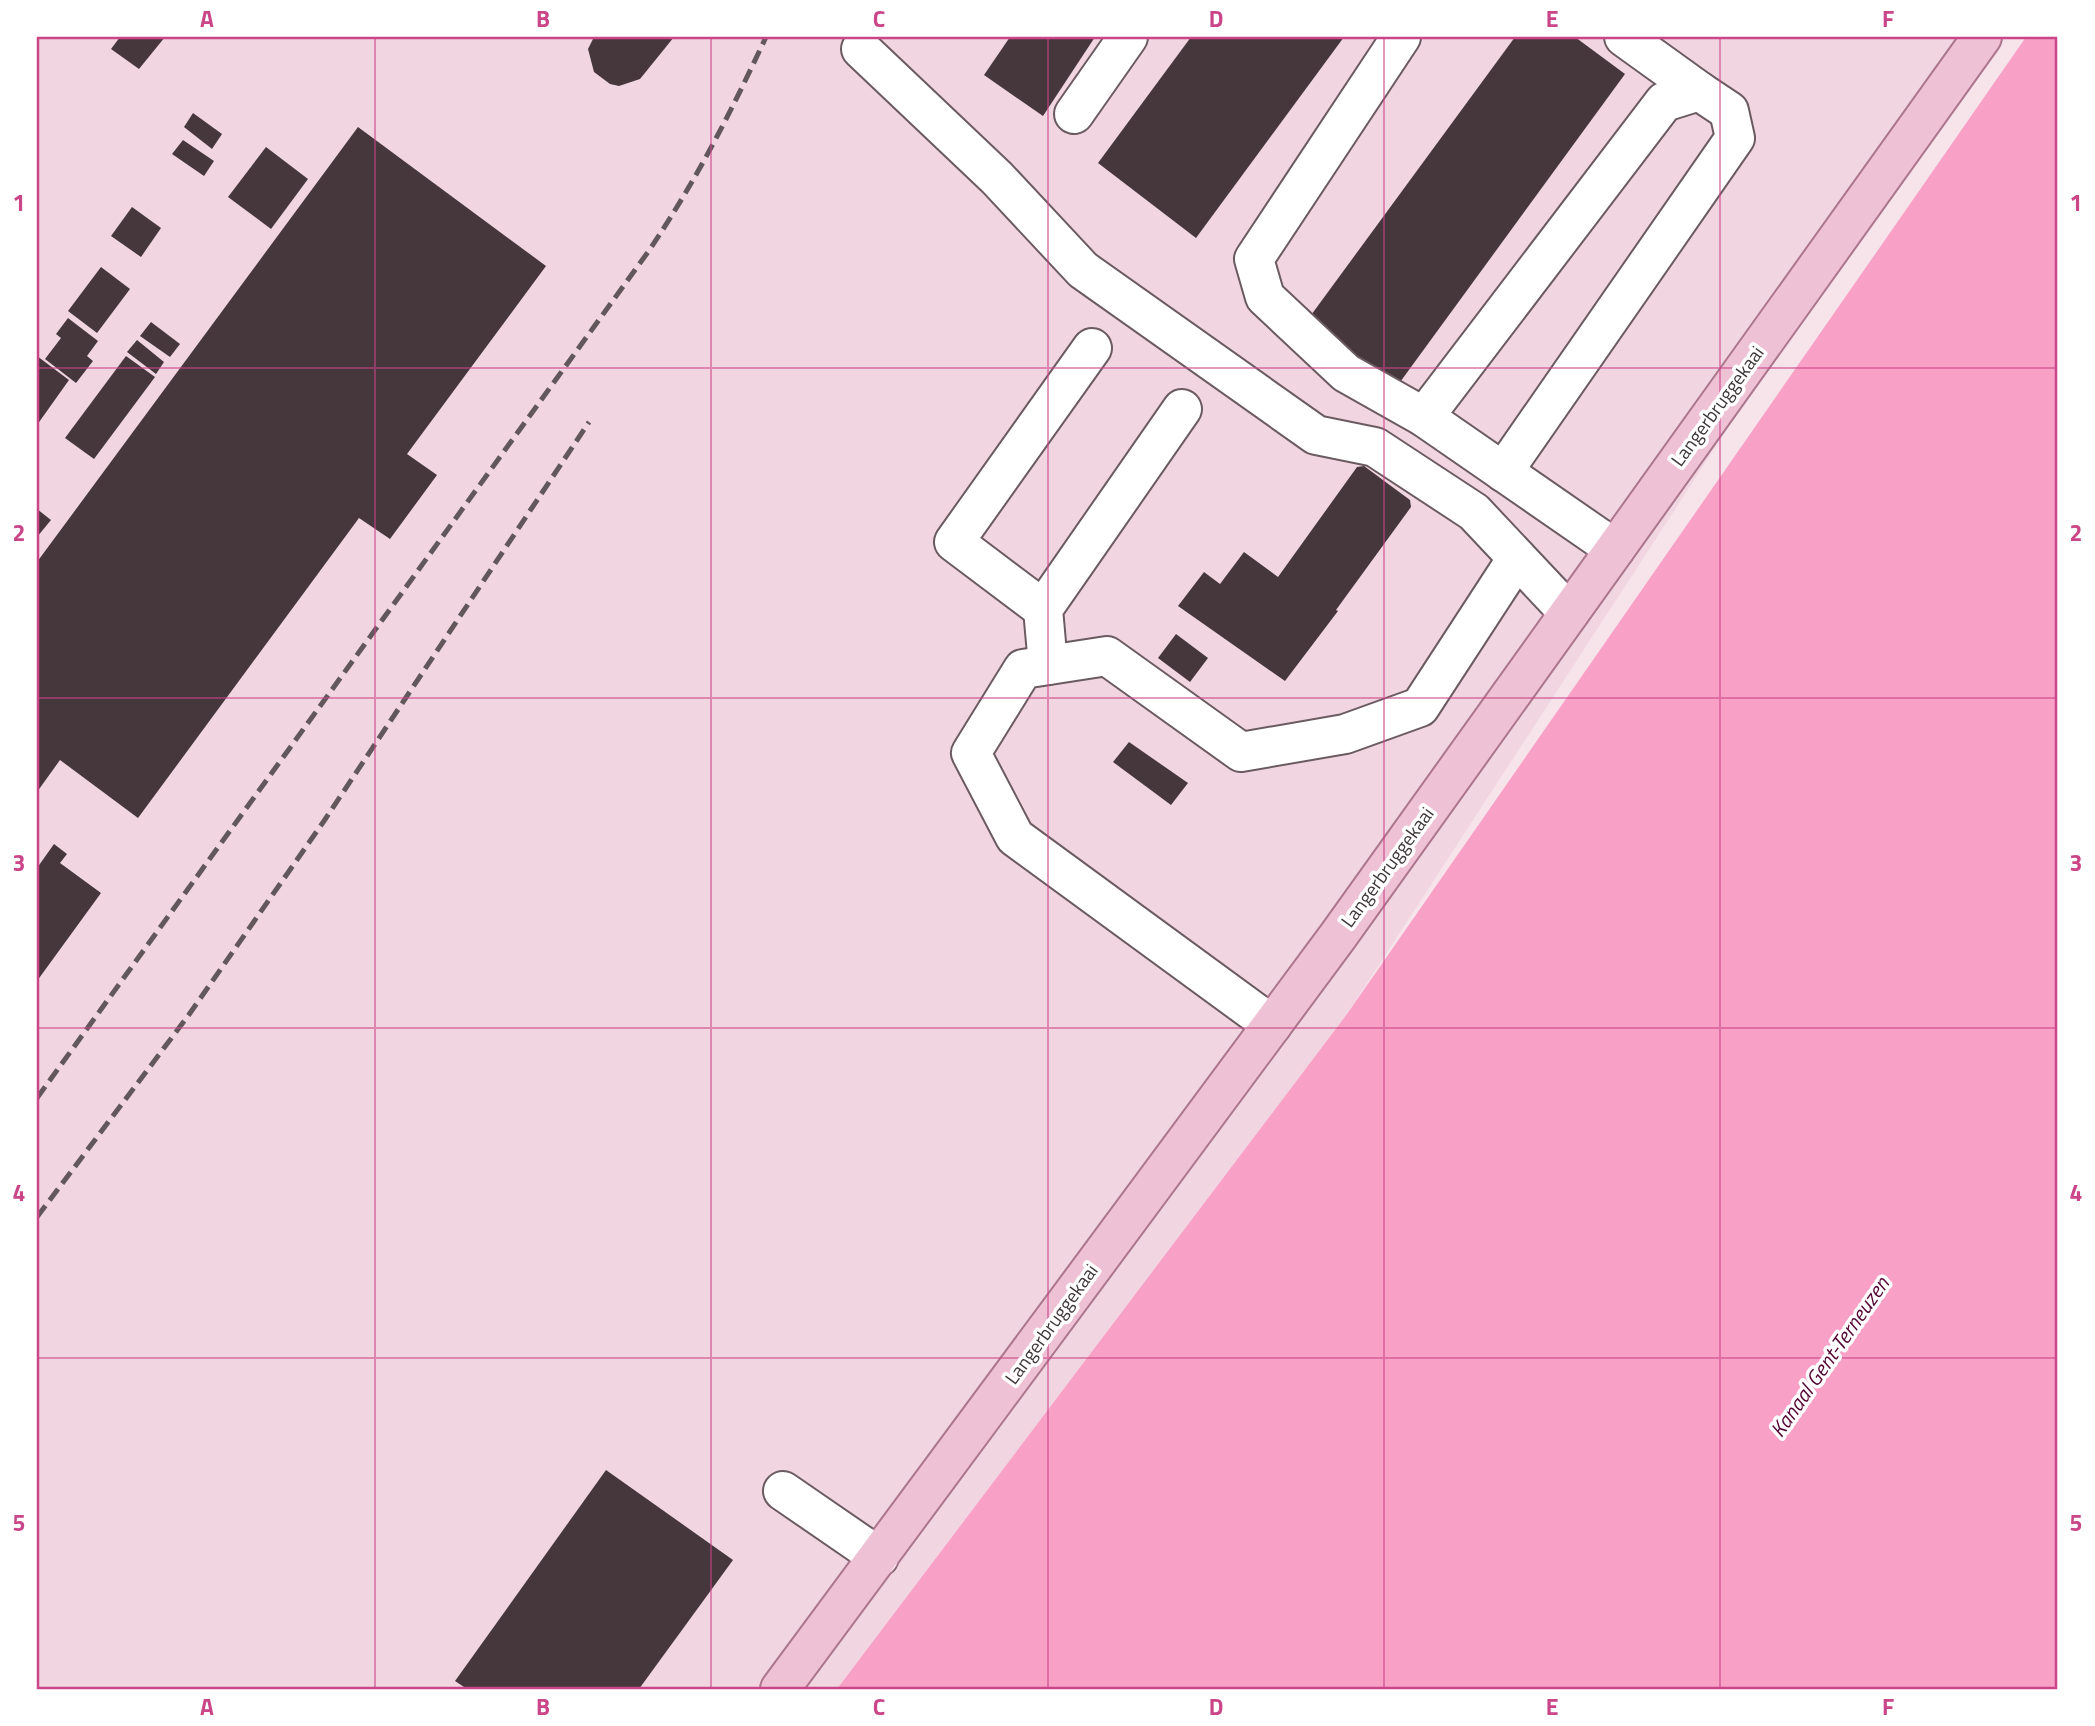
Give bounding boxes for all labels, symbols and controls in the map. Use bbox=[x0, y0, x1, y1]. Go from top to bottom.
text: A bbox=[200, 1, 214, 36]
text: B bbox=[536, 1, 550, 36]
text: C bbox=[873, 1, 885, 36]
text: D bbox=[1209, 1, 1223, 36]
text: E bbox=[1546, 1, 1558, 36]
text: F bbox=[1882, 1, 1894, 36]
text: 1 bbox=[13, 185, 25, 220]
text: 1 bbox=[2070, 185, 2082, 220]
street label: Langerbruggekaai bbox=[1663, 339, 1770, 472]
text: 2 bbox=[13, 515, 25, 550]
text: 2 bbox=[2070, 515, 2082, 550]
street label: Langerbruggekaai bbox=[1333, 800, 1440, 933]
text: 3 bbox=[13, 845, 25, 880]
text: 3 bbox=[2070, 845, 2082, 880]
text: 4 bbox=[13, 1175, 25, 1210]
text: 4 bbox=[2070, 1175, 2082, 1210]
street label: Langerbruggekaai bbox=[997, 1257, 1104, 1390]
water label: Kanaal Gent-Terneuzen bbox=[1762, 1269, 1897, 1443]
text: 5 bbox=[13, 1505, 25, 1540]
text: 5 bbox=[2070, 1505, 2082, 1540]
text: A bbox=[200, 1689, 214, 1724]
text: B bbox=[536, 1689, 550, 1724]
text: C bbox=[873, 1689, 885, 1724]
text: D bbox=[1209, 1689, 1223, 1724]
text: E bbox=[1546, 1689, 1558, 1724]
text: F bbox=[1882, 1689, 1894, 1724]

